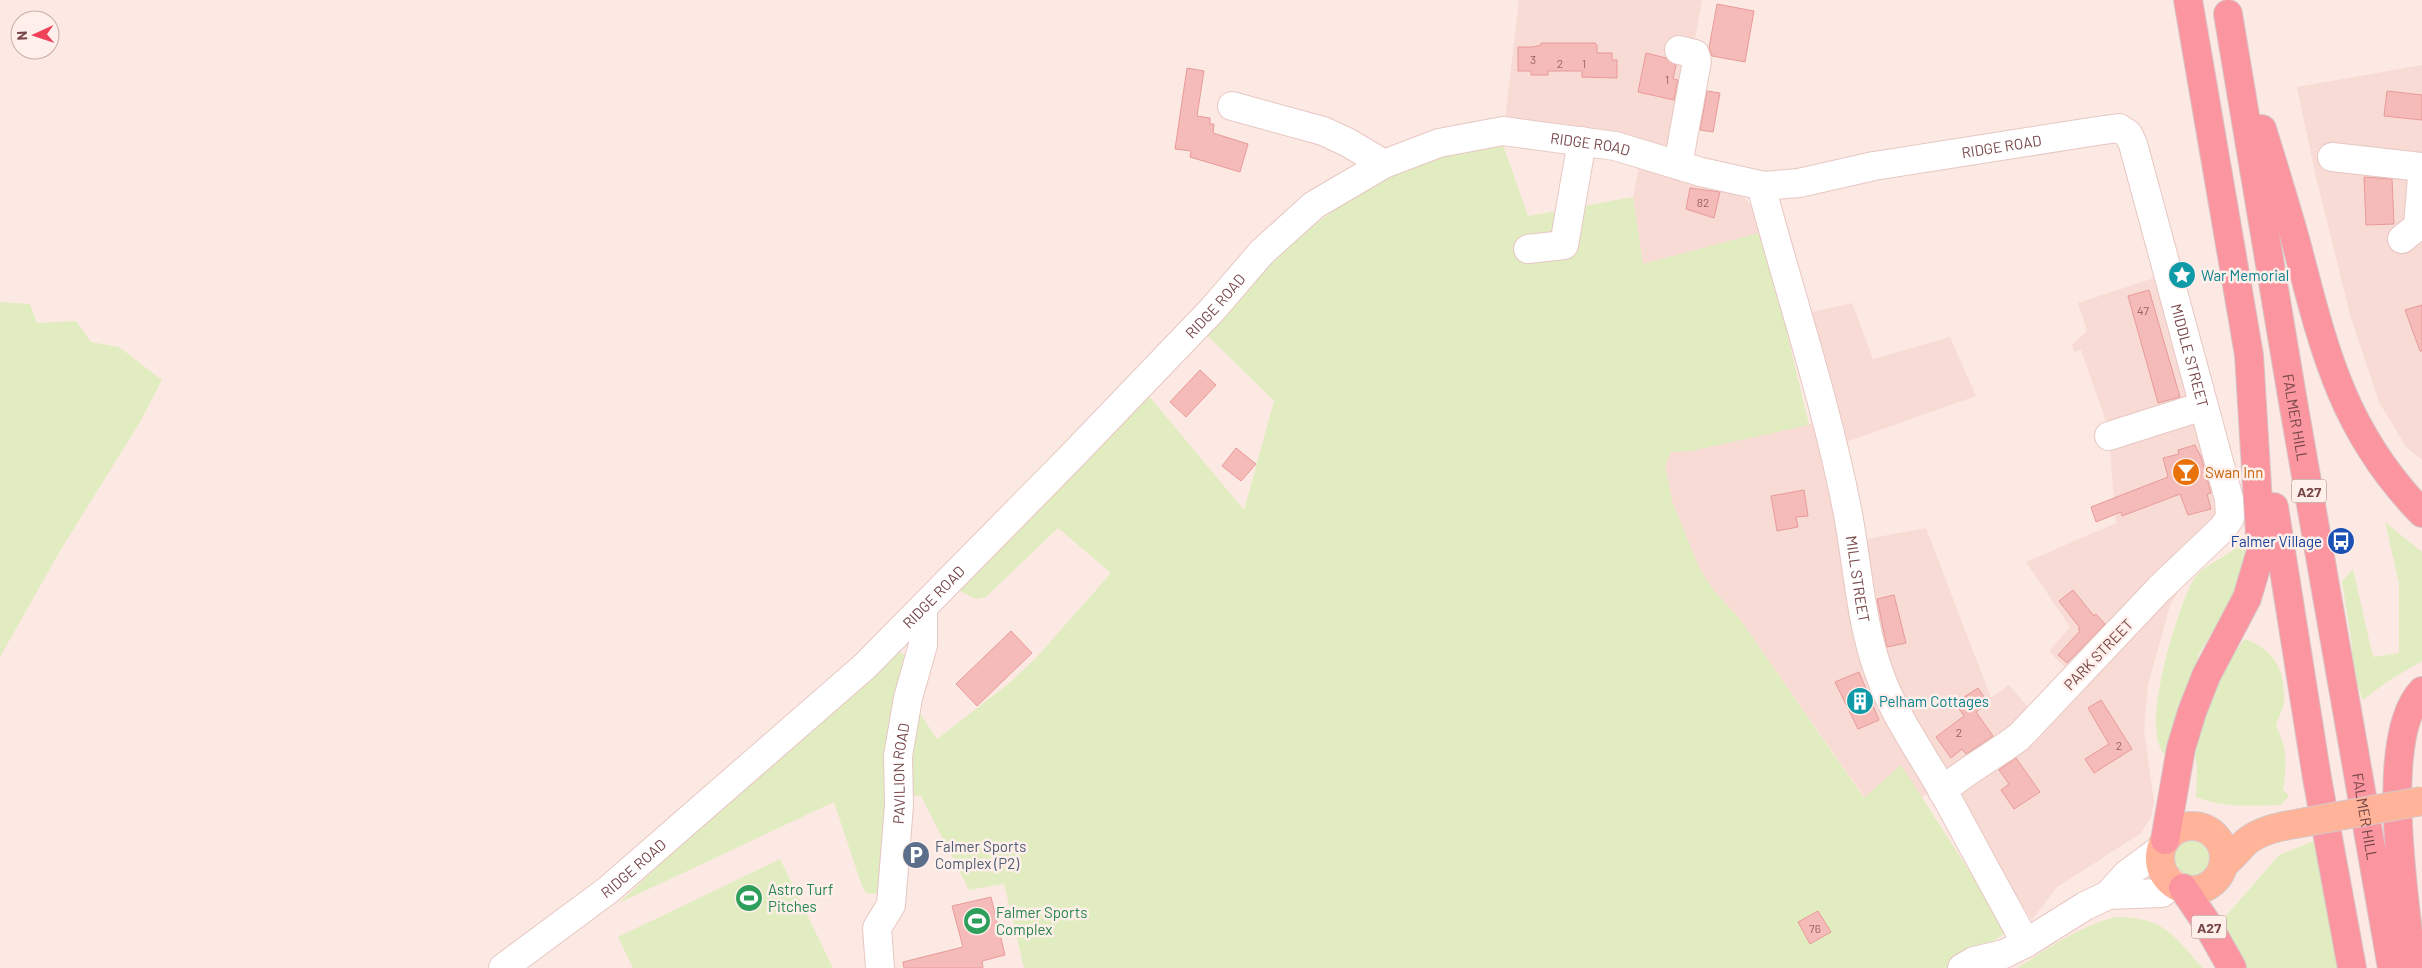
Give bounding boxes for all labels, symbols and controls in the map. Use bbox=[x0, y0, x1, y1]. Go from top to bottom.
north arrow bbox=[10, 10, 60, 60]
text: N bbox=[13, 31, 30, 41]
house number: 3 bbox=[1530, 52, 1536, 66]
house number: 2 bbox=[1557, 56, 1563, 70]
house number: 1 bbox=[1582, 56, 1586, 70]
house number: 1 bbox=[1665, 72, 1669, 86]
street label: RIDGE ROAD bbox=[1549, 128, 1633, 159]
street label: RIDGE ROAD bbox=[1960, 131, 2043, 161]
house number: 82 bbox=[1697, 195, 1709, 209]
place icon: War Memorial bbox=[2167, 260, 2197, 290]
place label: War Memorial bbox=[2201, 266, 2289, 284]
street label: RIDGE ROAD bbox=[1181, 270, 1248, 342]
street label: MIDDLE STREET bbox=[2168, 302, 2213, 409]
house number: 47 bbox=[2137, 303, 2149, 317]
street label: FALMER HILL bbox=[2279, 372, 2312, 462]
bar icon: Swan Inn bbox=[2171, 457, 2201, 487]
place label: Swan Inn bbox=[2205, 463, 2263, 481]
road number: A27 bbox=[2292, 480, 2326, 502]
bus stop icon: Falmer Village bbox=[2326, 526, 2356, 556]
place label: Falmer Village bbox=[2231, 532, 2322, 550]
street label: MILL STREET bbox=[1843, 534, 1874, 624]
street label: RIDGE ROAD bbox=[899, 562, 968, 632]
street label: PARK STREET bbox=[2060, 615, 2136, 693]
building icon: Pelham Cottages bbox=[1845, 686, 1875, 716]
place label: Pelham Cottages bbox=[1879, 692, 1989, 710]
street label: PAVILION ROAD bbox=[889, 722, 913, 825]
house number: 2 bbox=[1956, 725, 1962, 739]
house number: 2 bbox=[2116, 738, 2122, 752]
street label: FALMER HILL bbox=[2349, 771, 2382, 861]
street label: RIDGE ROAD bbox=[597, 835, 669, 901]
place label: Falmer Sports Complex (P2) bbox=[935, 837, 1026, 872]
parking icon: Falmer Sports Complex (P2) bbox=[901, 840, 931, 870]
place label: Astro Turf Pitches bbox=[768, 880, 833, 915]
sports icon: Astro Turf Pitches bbox=[734, 883, 764, 913]
place label: Falmer Sports Complex bbox=[996, 903, 1087, 938]
sports icon: Falmer Sports Complex bbox=[962, 906, 992, 936]
road number: A27 bbox=[2192, 916, 2226, 939]
house number: 76 bbox=[1809, 921, 1821, 935]

